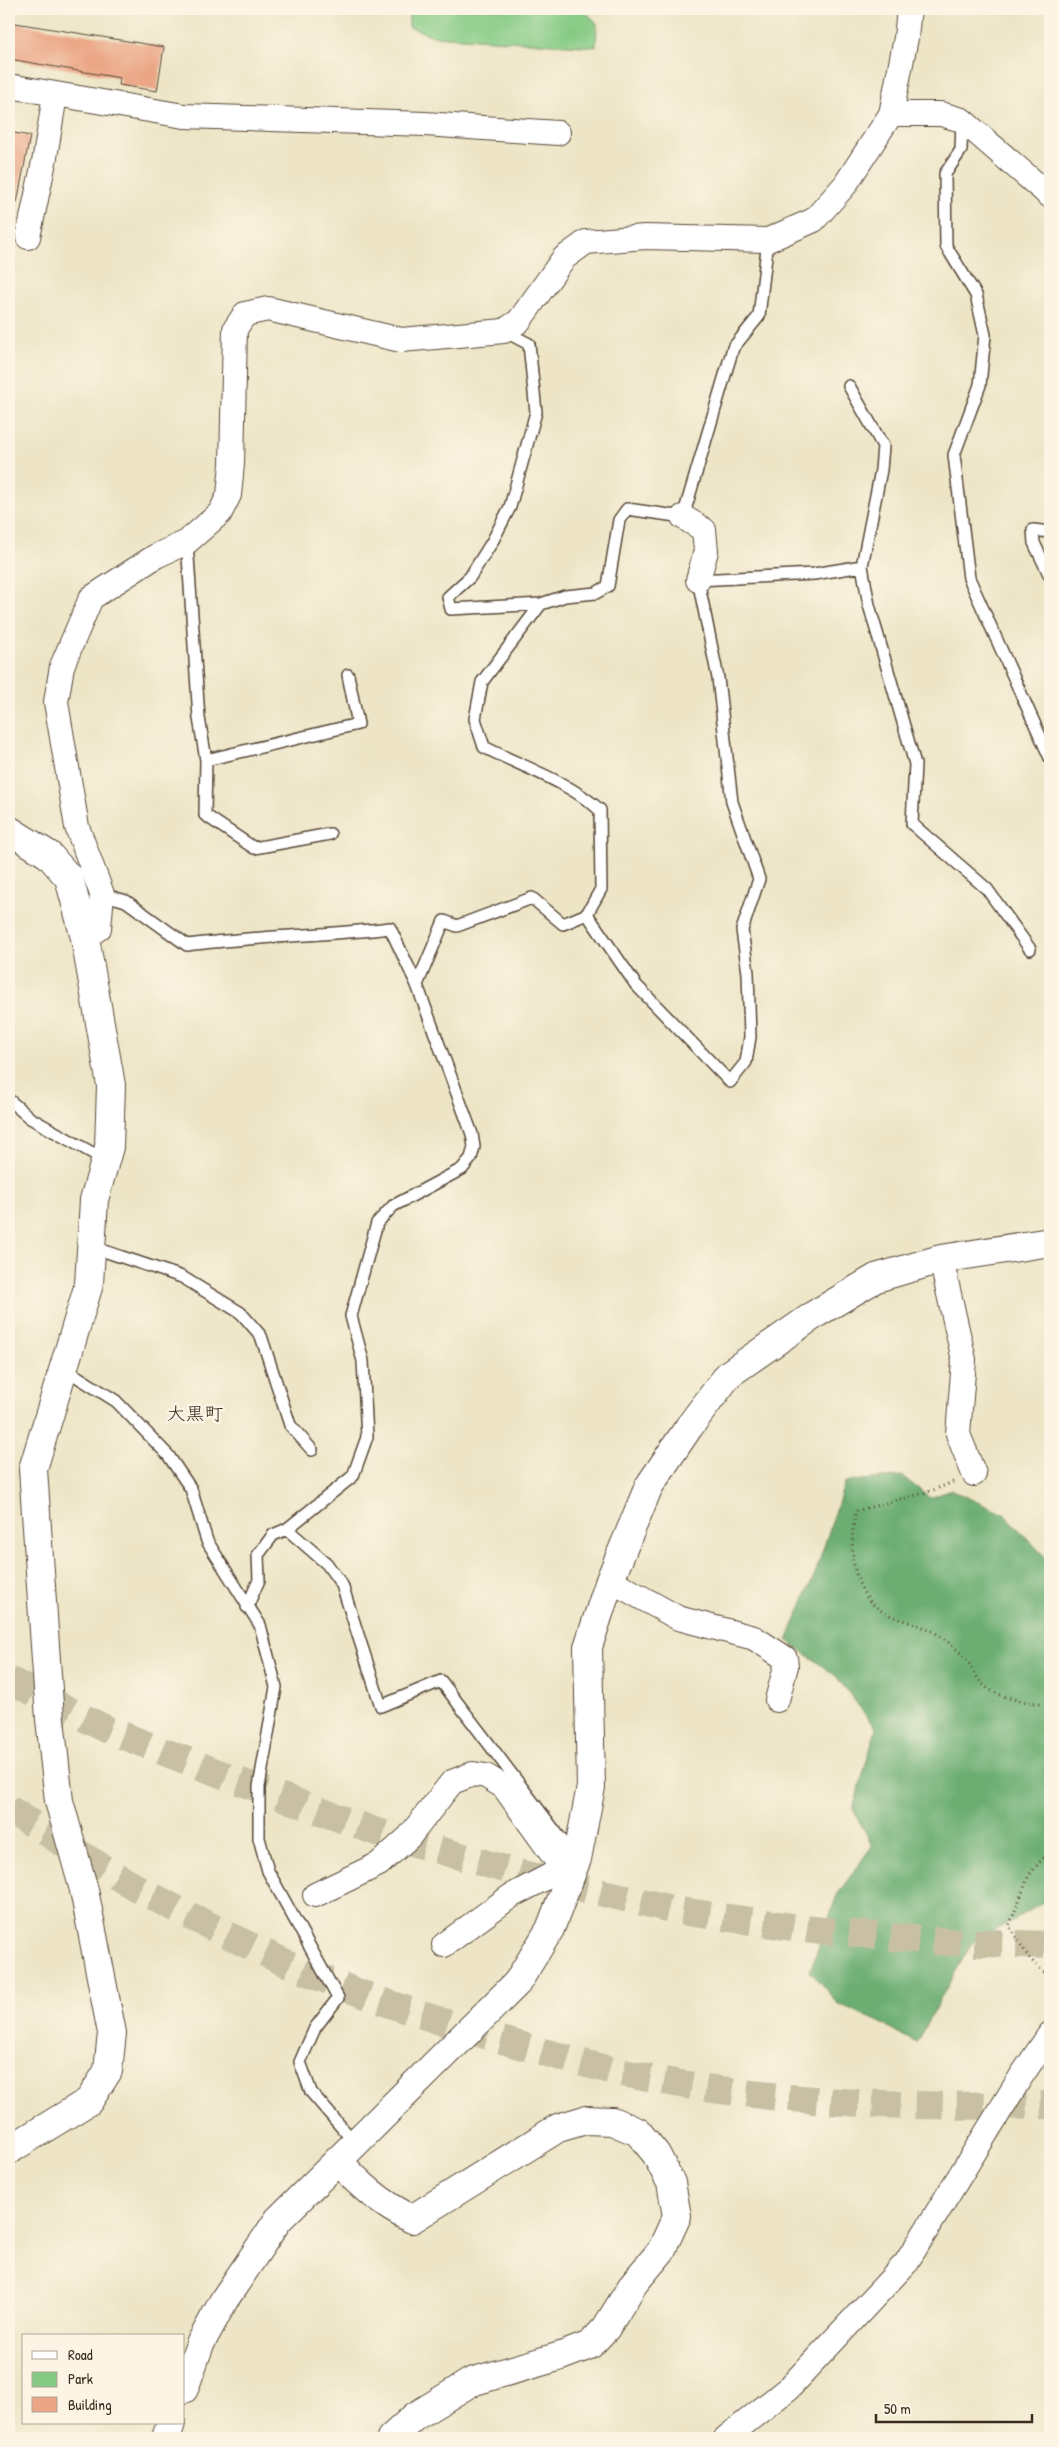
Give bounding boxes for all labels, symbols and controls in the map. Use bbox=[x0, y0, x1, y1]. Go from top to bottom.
district label: 大黒町 bbox=[166, 1400, 224, 1426]
legend bbox=[22, 2334, 185, 2424]
text: Road bbox=[68, 2344, 93, 2365]
text: Park bbox=[68, 2368, 93, 2389]
scale bar bbox=[876, 2392, 1033, 2424]
text: Building bbox=[68, 2394, 112, 2415]
text: 50 m bbox=[884, 2398, 911, 2419]

